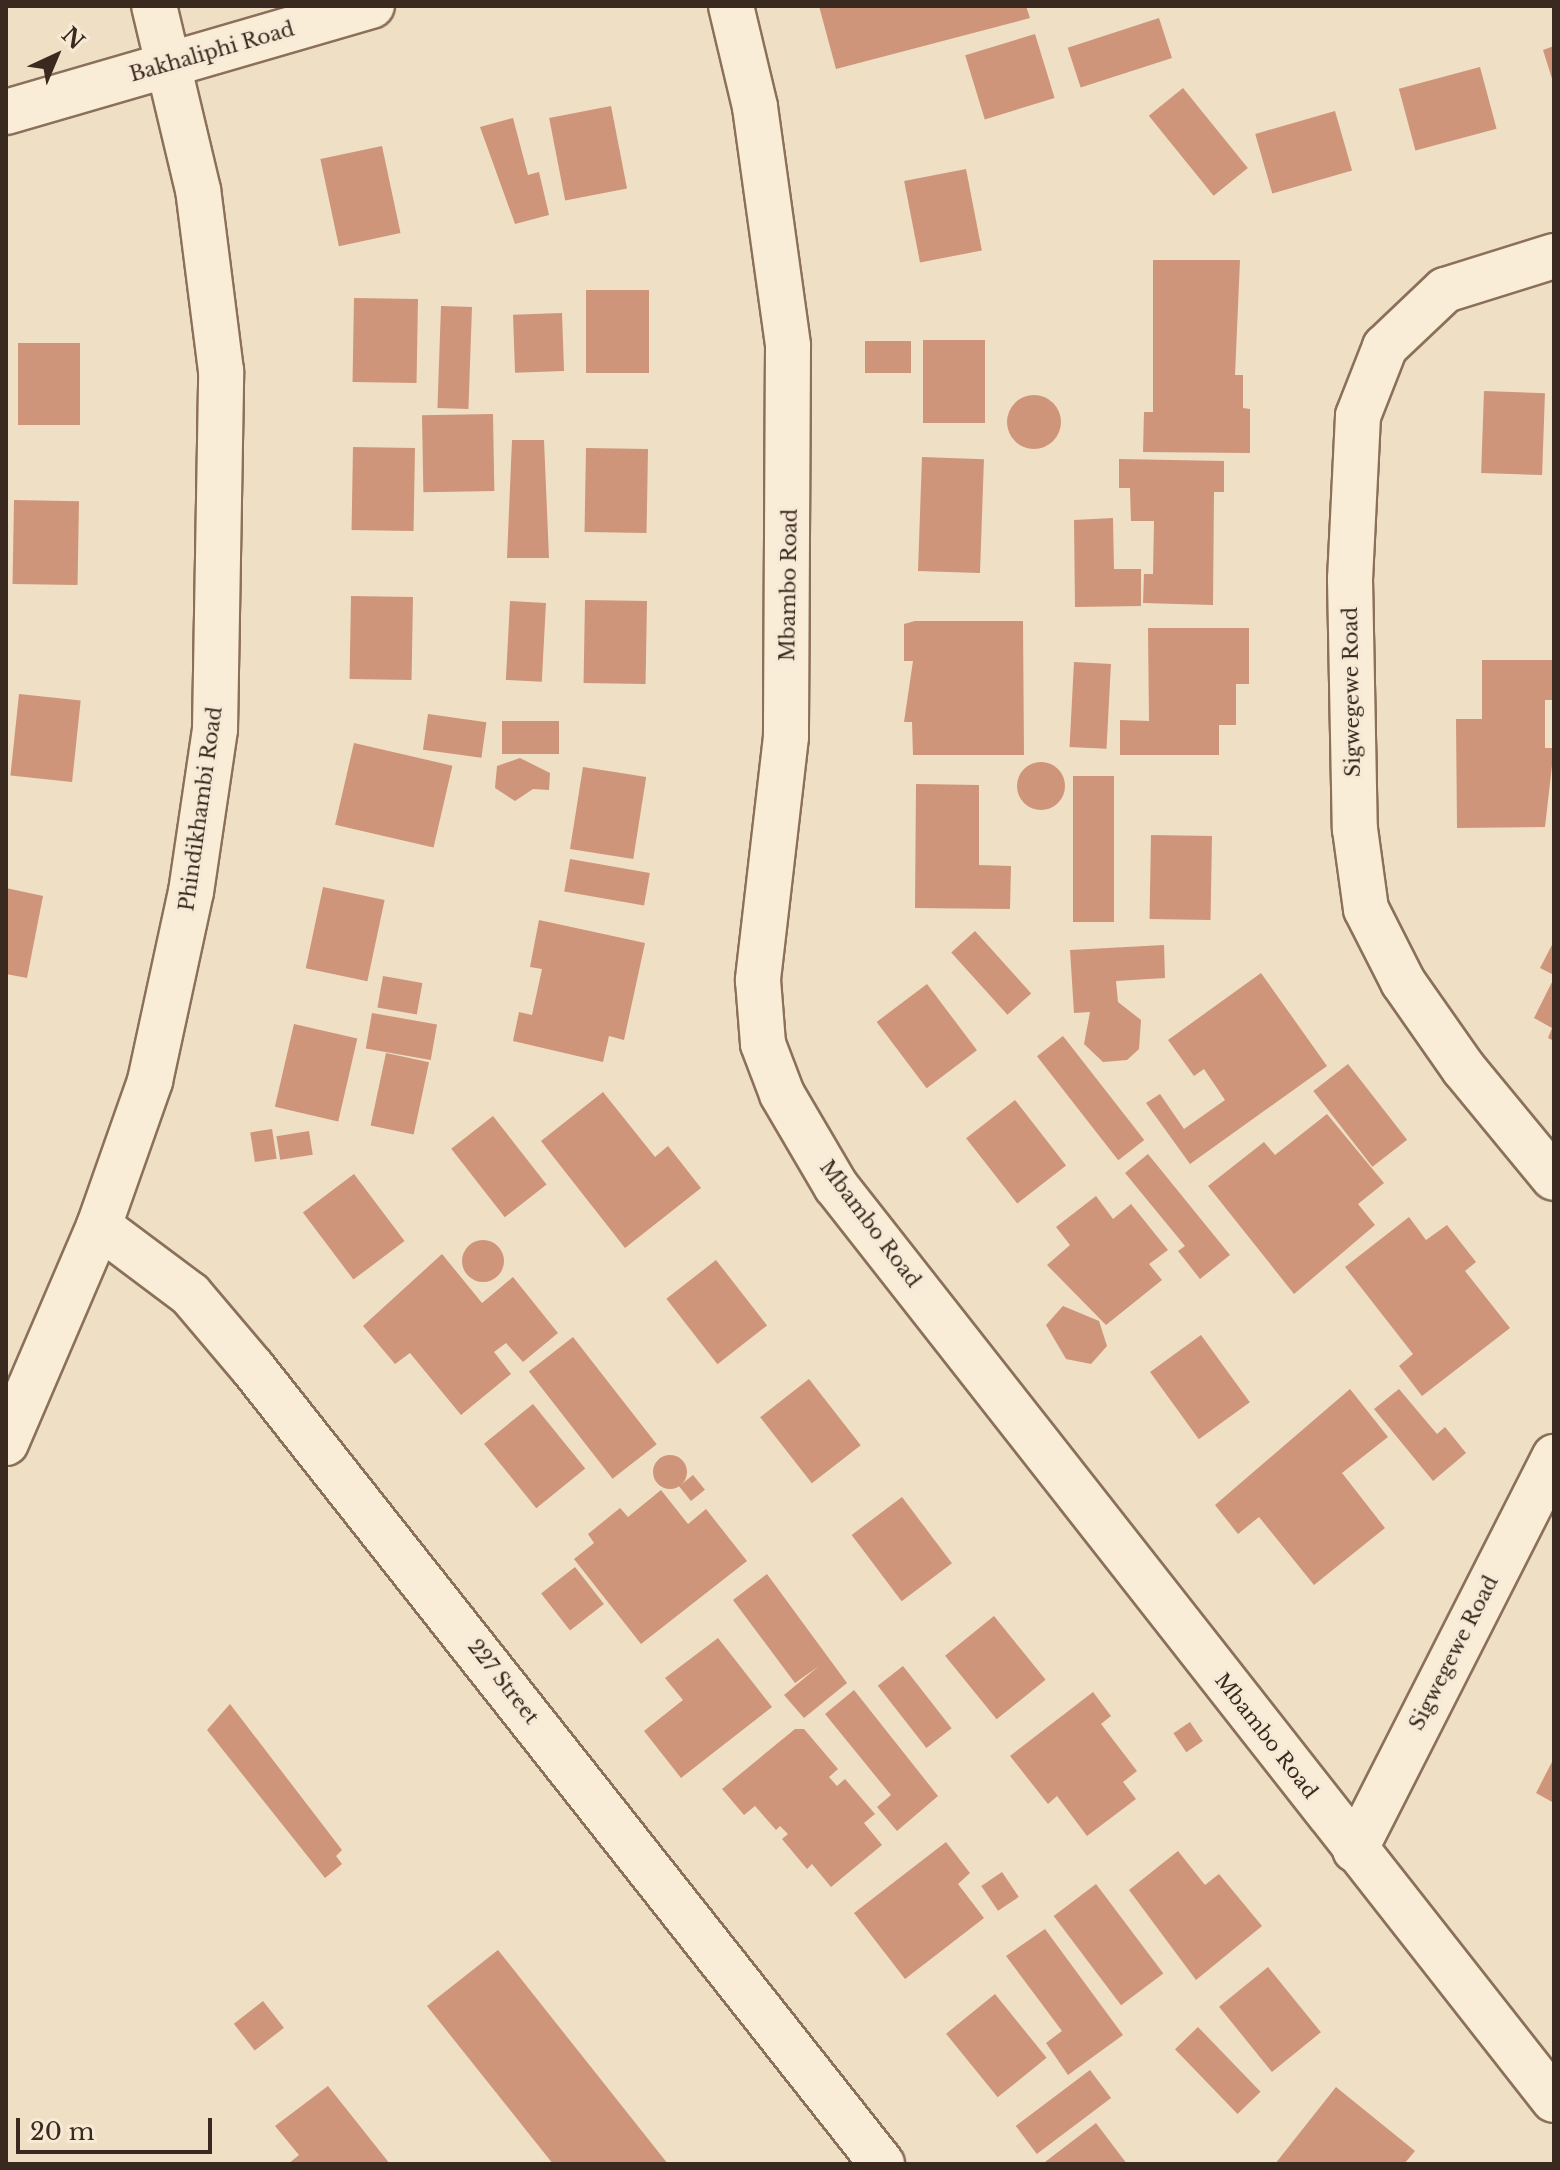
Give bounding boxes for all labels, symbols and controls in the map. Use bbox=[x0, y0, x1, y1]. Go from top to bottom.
north arrow bbox=[16, 16, 96, 96]
street label: Bakhaliphi Road bbox=[127, 17, 297, 87]
text: N bbox=[56, 21, 90, 55]
street label: Mbambo Road bbox=[776, 509, 802, 661]
street label: Sigwegewe Road bbox=[1339, 607, 1365, 777]
street label: Phindikhambi Road bbox=[175, 705, 227, 913]
street label: Mbambo Road bbox=[815, 1156, 925, 1292]
street label: Sigwegewe Road bbox=[1405, 1572, 1503, 1734]
street label: 227 Street bbox=[463, 1635, 543, 1729]
street label: Mbambo Road bbox=[1210, 1669, 1322, 1803]
scale bar bbox=[20, 2102, 216, 2152]
text: 20 m bbox=[30, 2117, 95, 2146]

